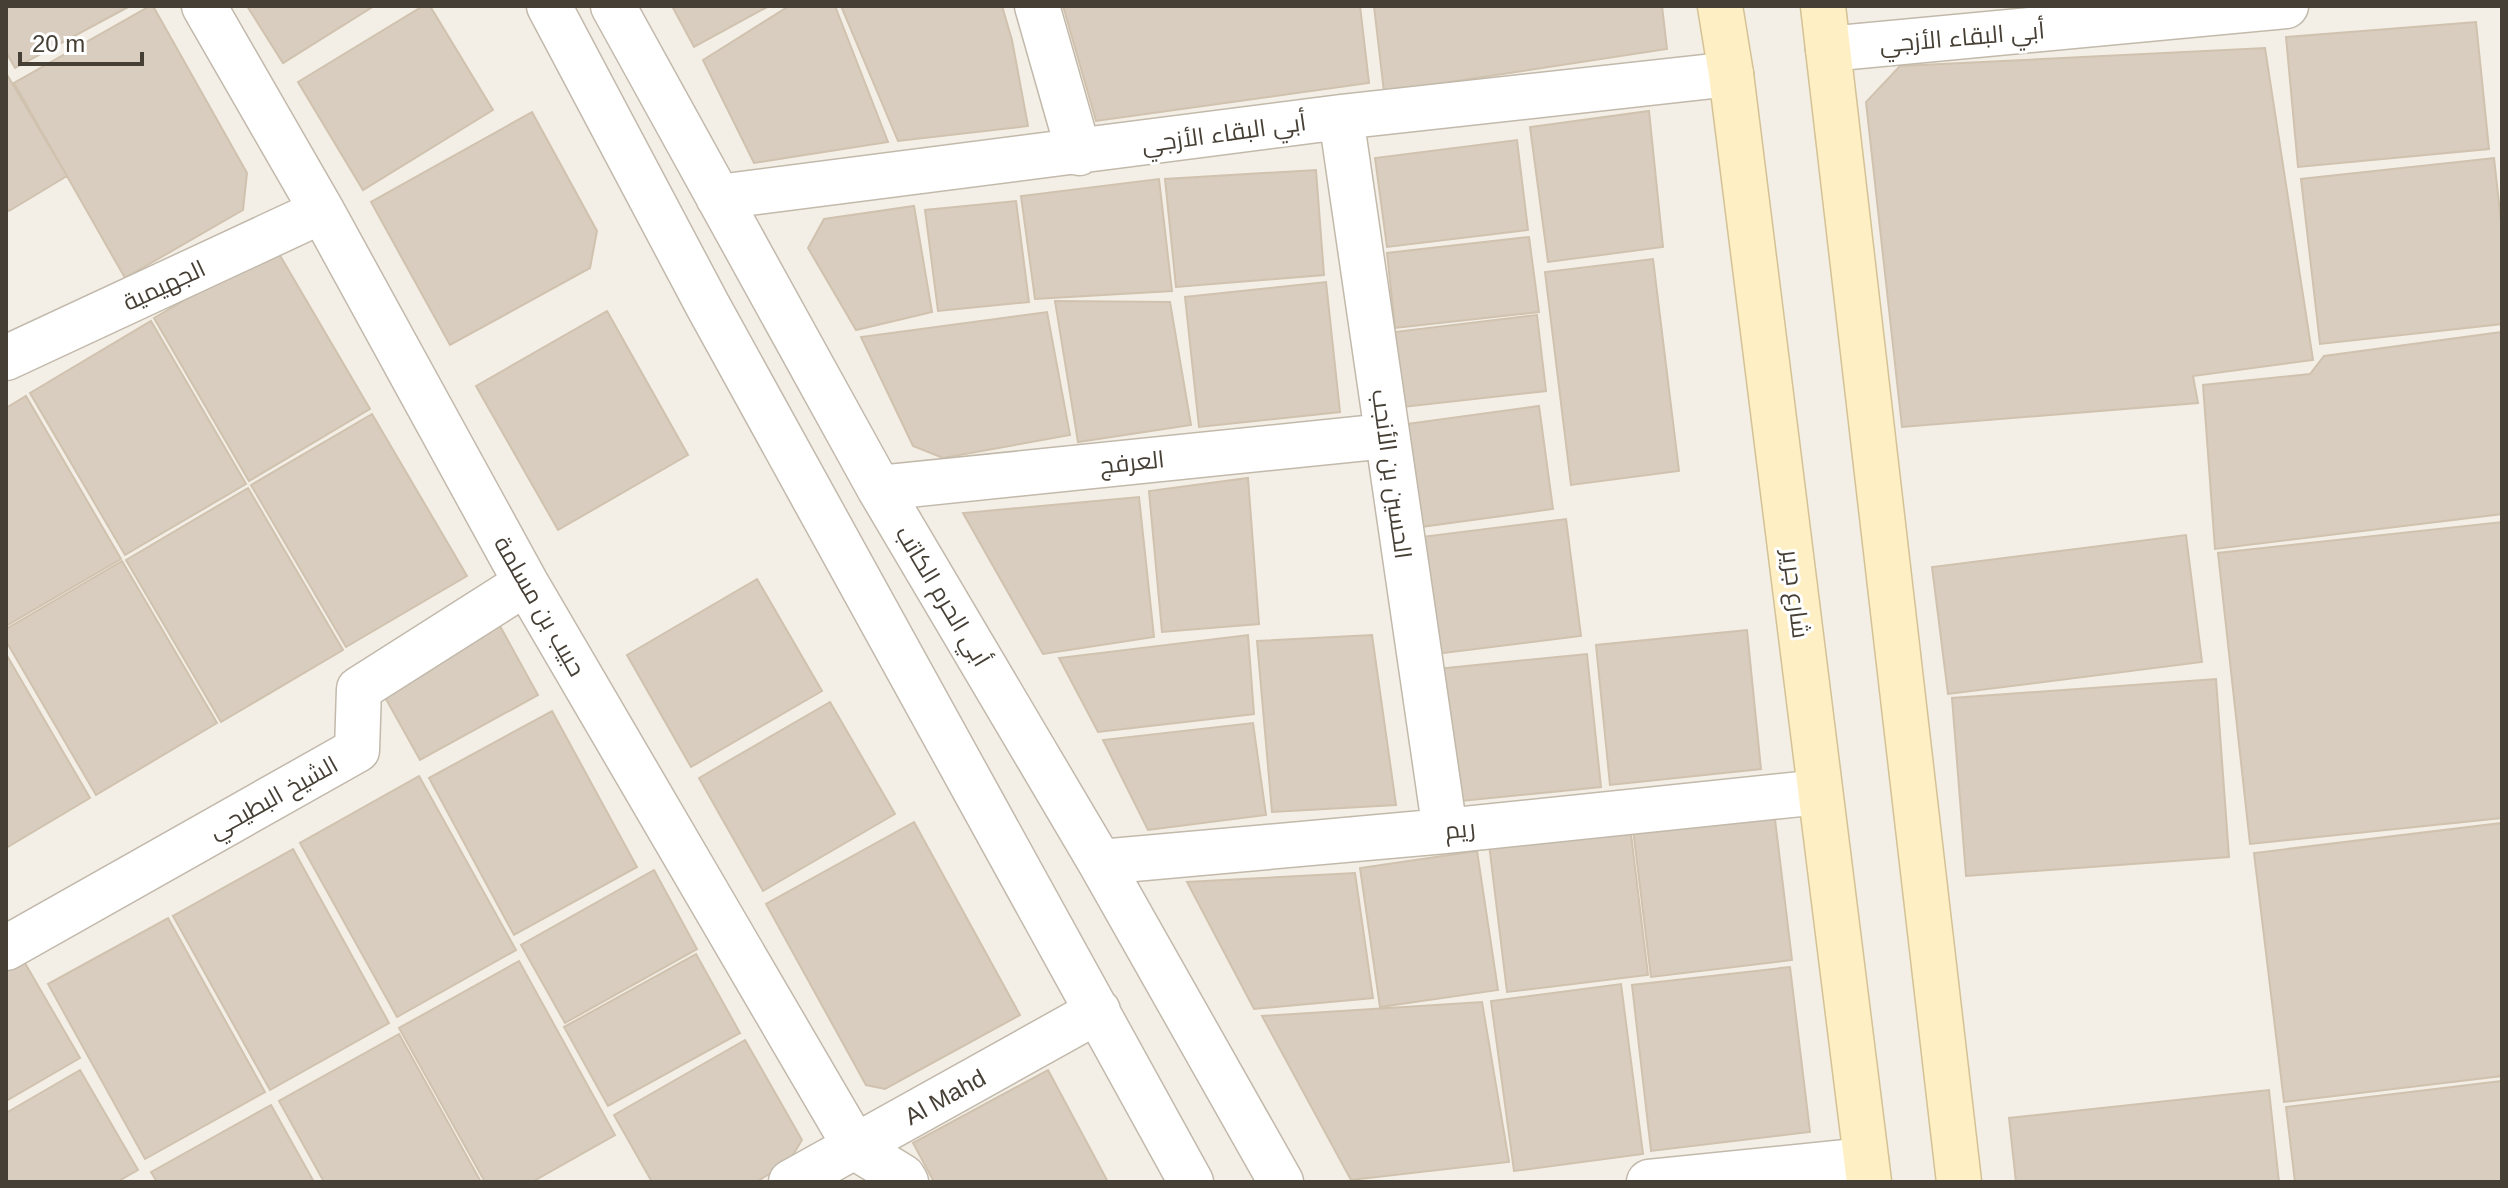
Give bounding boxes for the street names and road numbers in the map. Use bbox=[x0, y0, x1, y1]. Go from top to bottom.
street label: أبي البقاء الأزجي bbox=[1878, 14, 2046, 64]
street label: أبي البقاء الأزجي bbox=[1140, 106, 1309, 164]
street label: الجهيمية bbox=[119, 254, 210, 317]
street label: الحسين بن الأنجب bbox=[1366, 387, 1417, 561]
street label: العرفج bbox=[1098, 445, 1166, 482]
street label: أبي الحرم الكاتب bbox=[885, 520, 997, 674]
street label: حبيب بن مسلمة bbox=[488, 531, 591, 681]
street label: شارع جرير bbox=[1774, 546, 1815, 640]
street label: الشيخ البطيحي bbox=[204, 750, 345, 849]
street label: ريم bbox=[1443, 814, 1477, 847]
street label: Al Mahd bbox=[900, 1064, 990, 1130]

